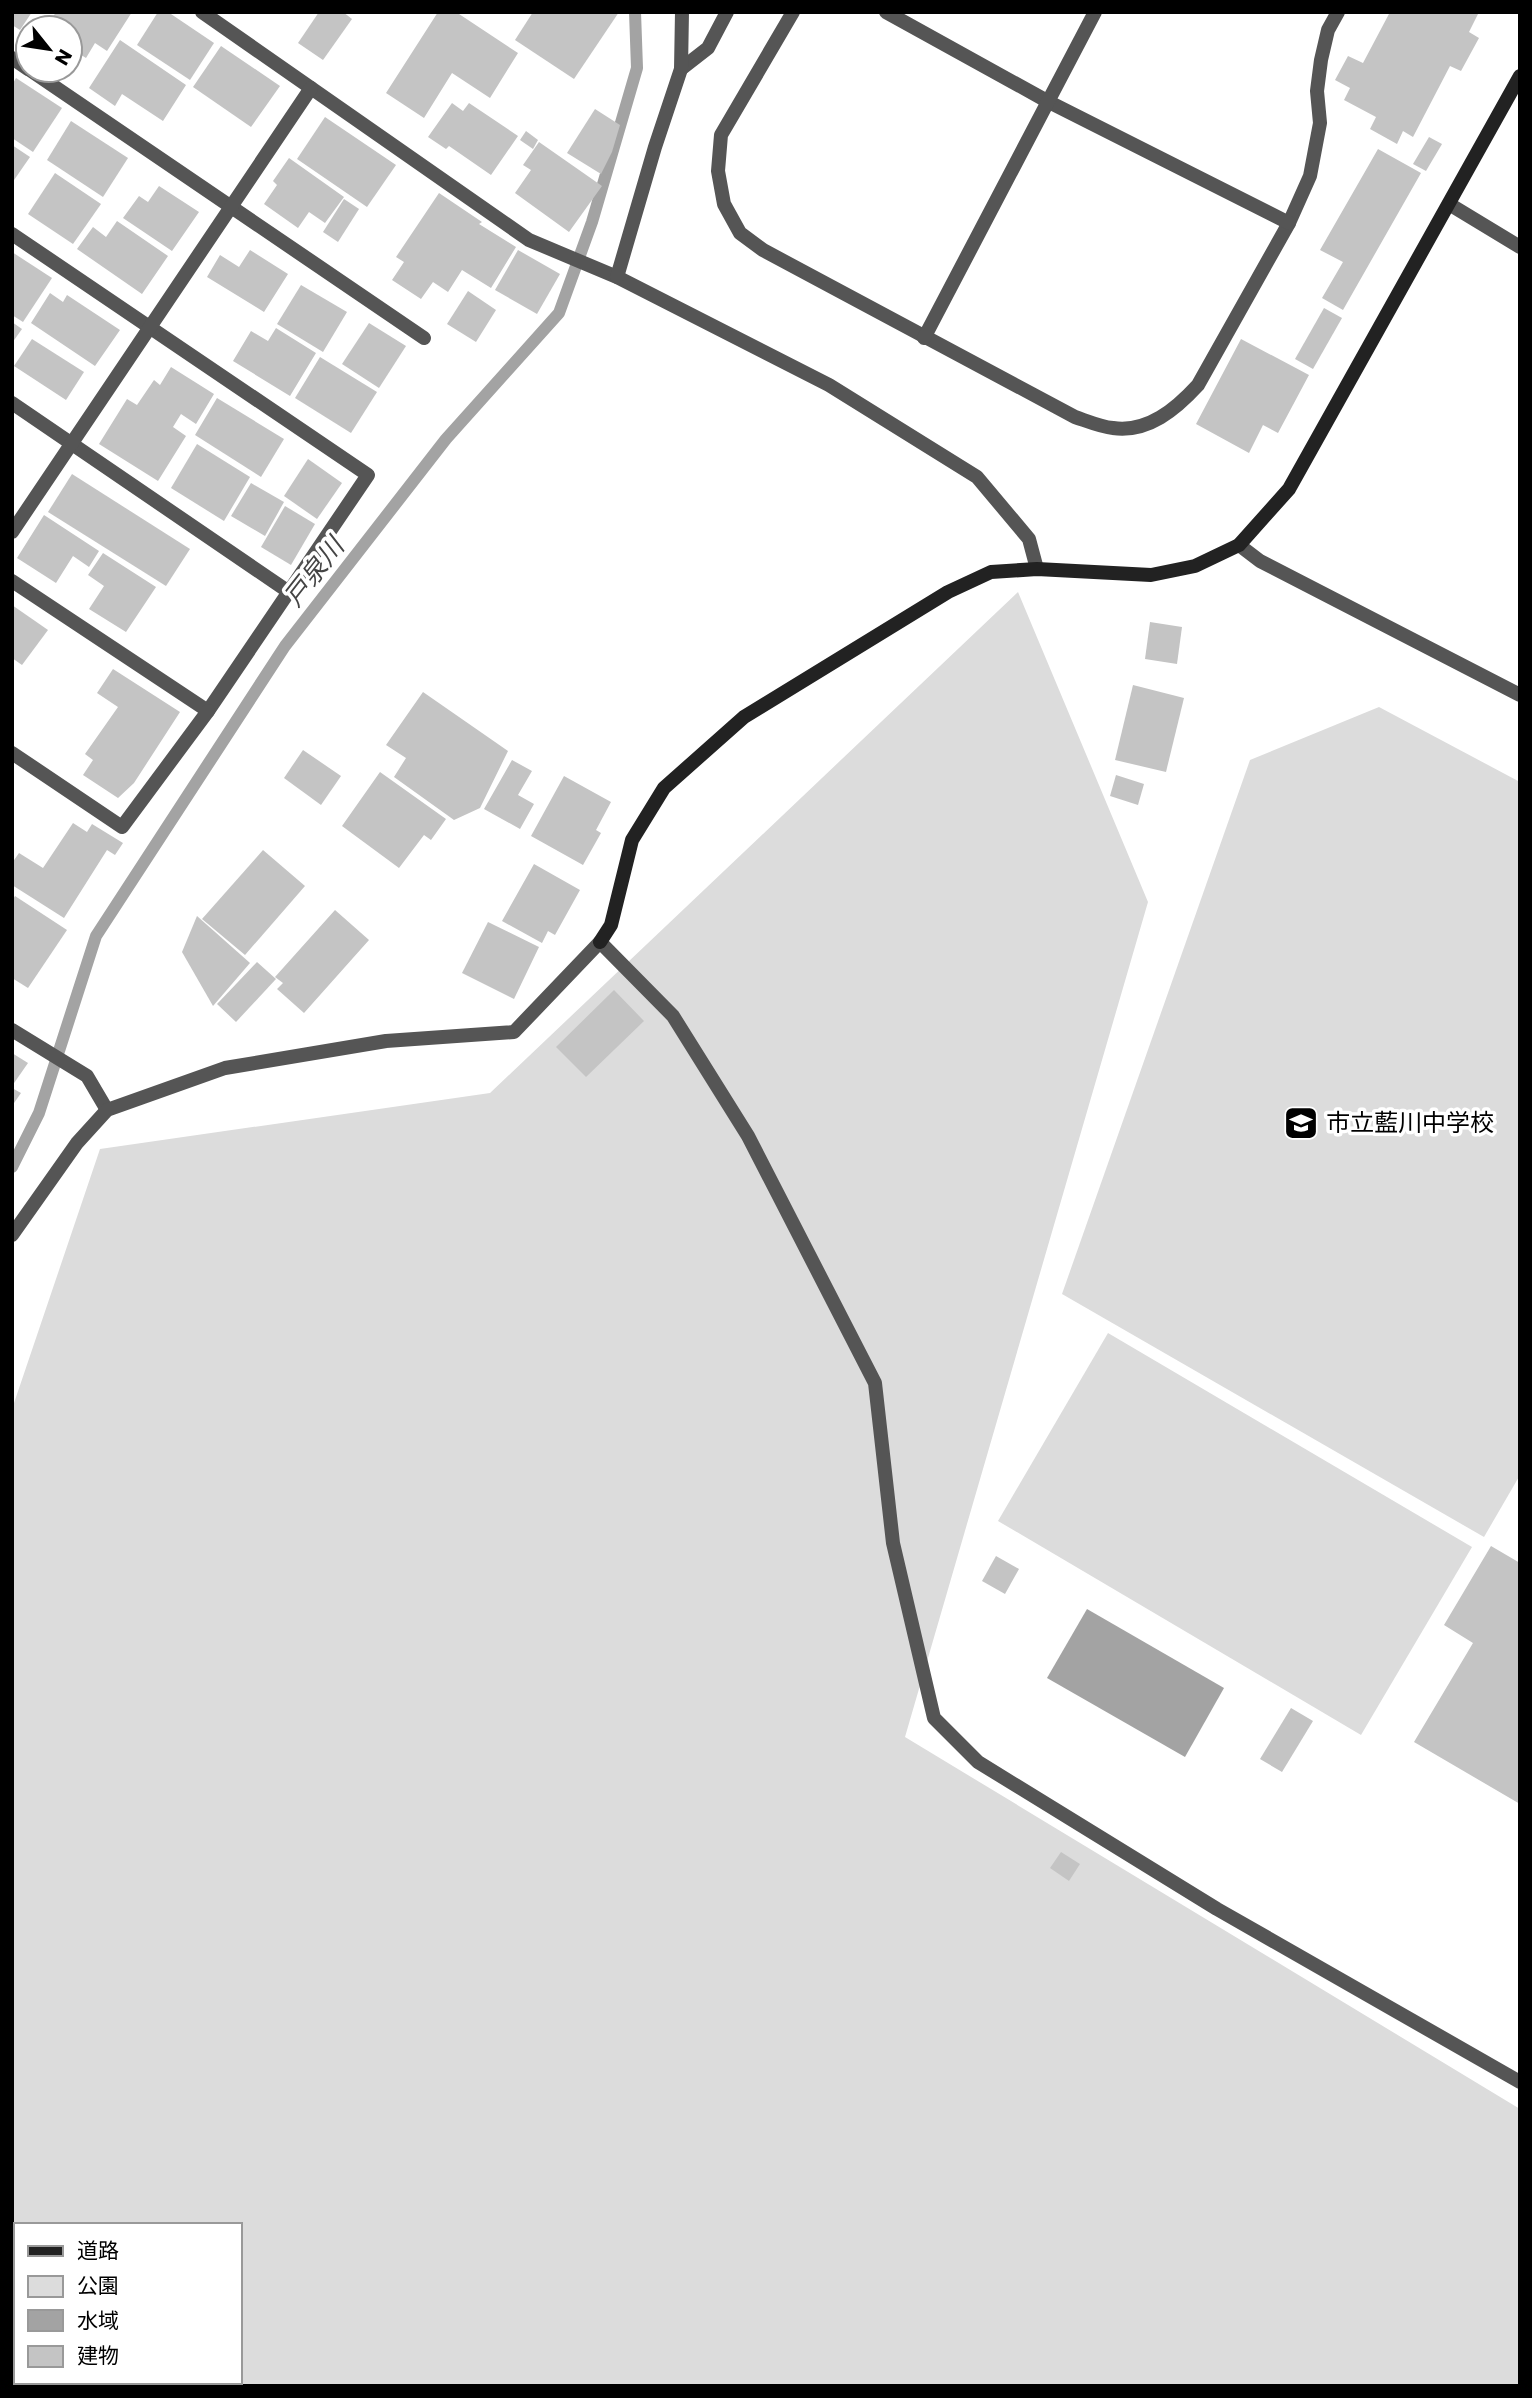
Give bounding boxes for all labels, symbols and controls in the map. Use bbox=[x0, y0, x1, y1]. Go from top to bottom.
north arrow bbox=[14, 14, 84, 84]
text: N bbox=[48, 44, 79, 70]
water label: 戸泉川 bbox=[276, 528, 354, 614]
school or university icon: 市立藍川中学校 bbox=[1282, 1104, 1320, 1142]
place label: 市立藍川中学校 bbox=[1326, 1106, 1494, 1139]
legend bbox=[14, 2223, 242, 2384]
text: 道路 bbox=[77, 2236, 119, 2265]
text: 公園 bbox=[77, 2271, 119, 2300]
text: 水域 bbox=[77, 2306, 119, 2335]
text: 建物 bbox=[77, 2341, 119, 2370]

